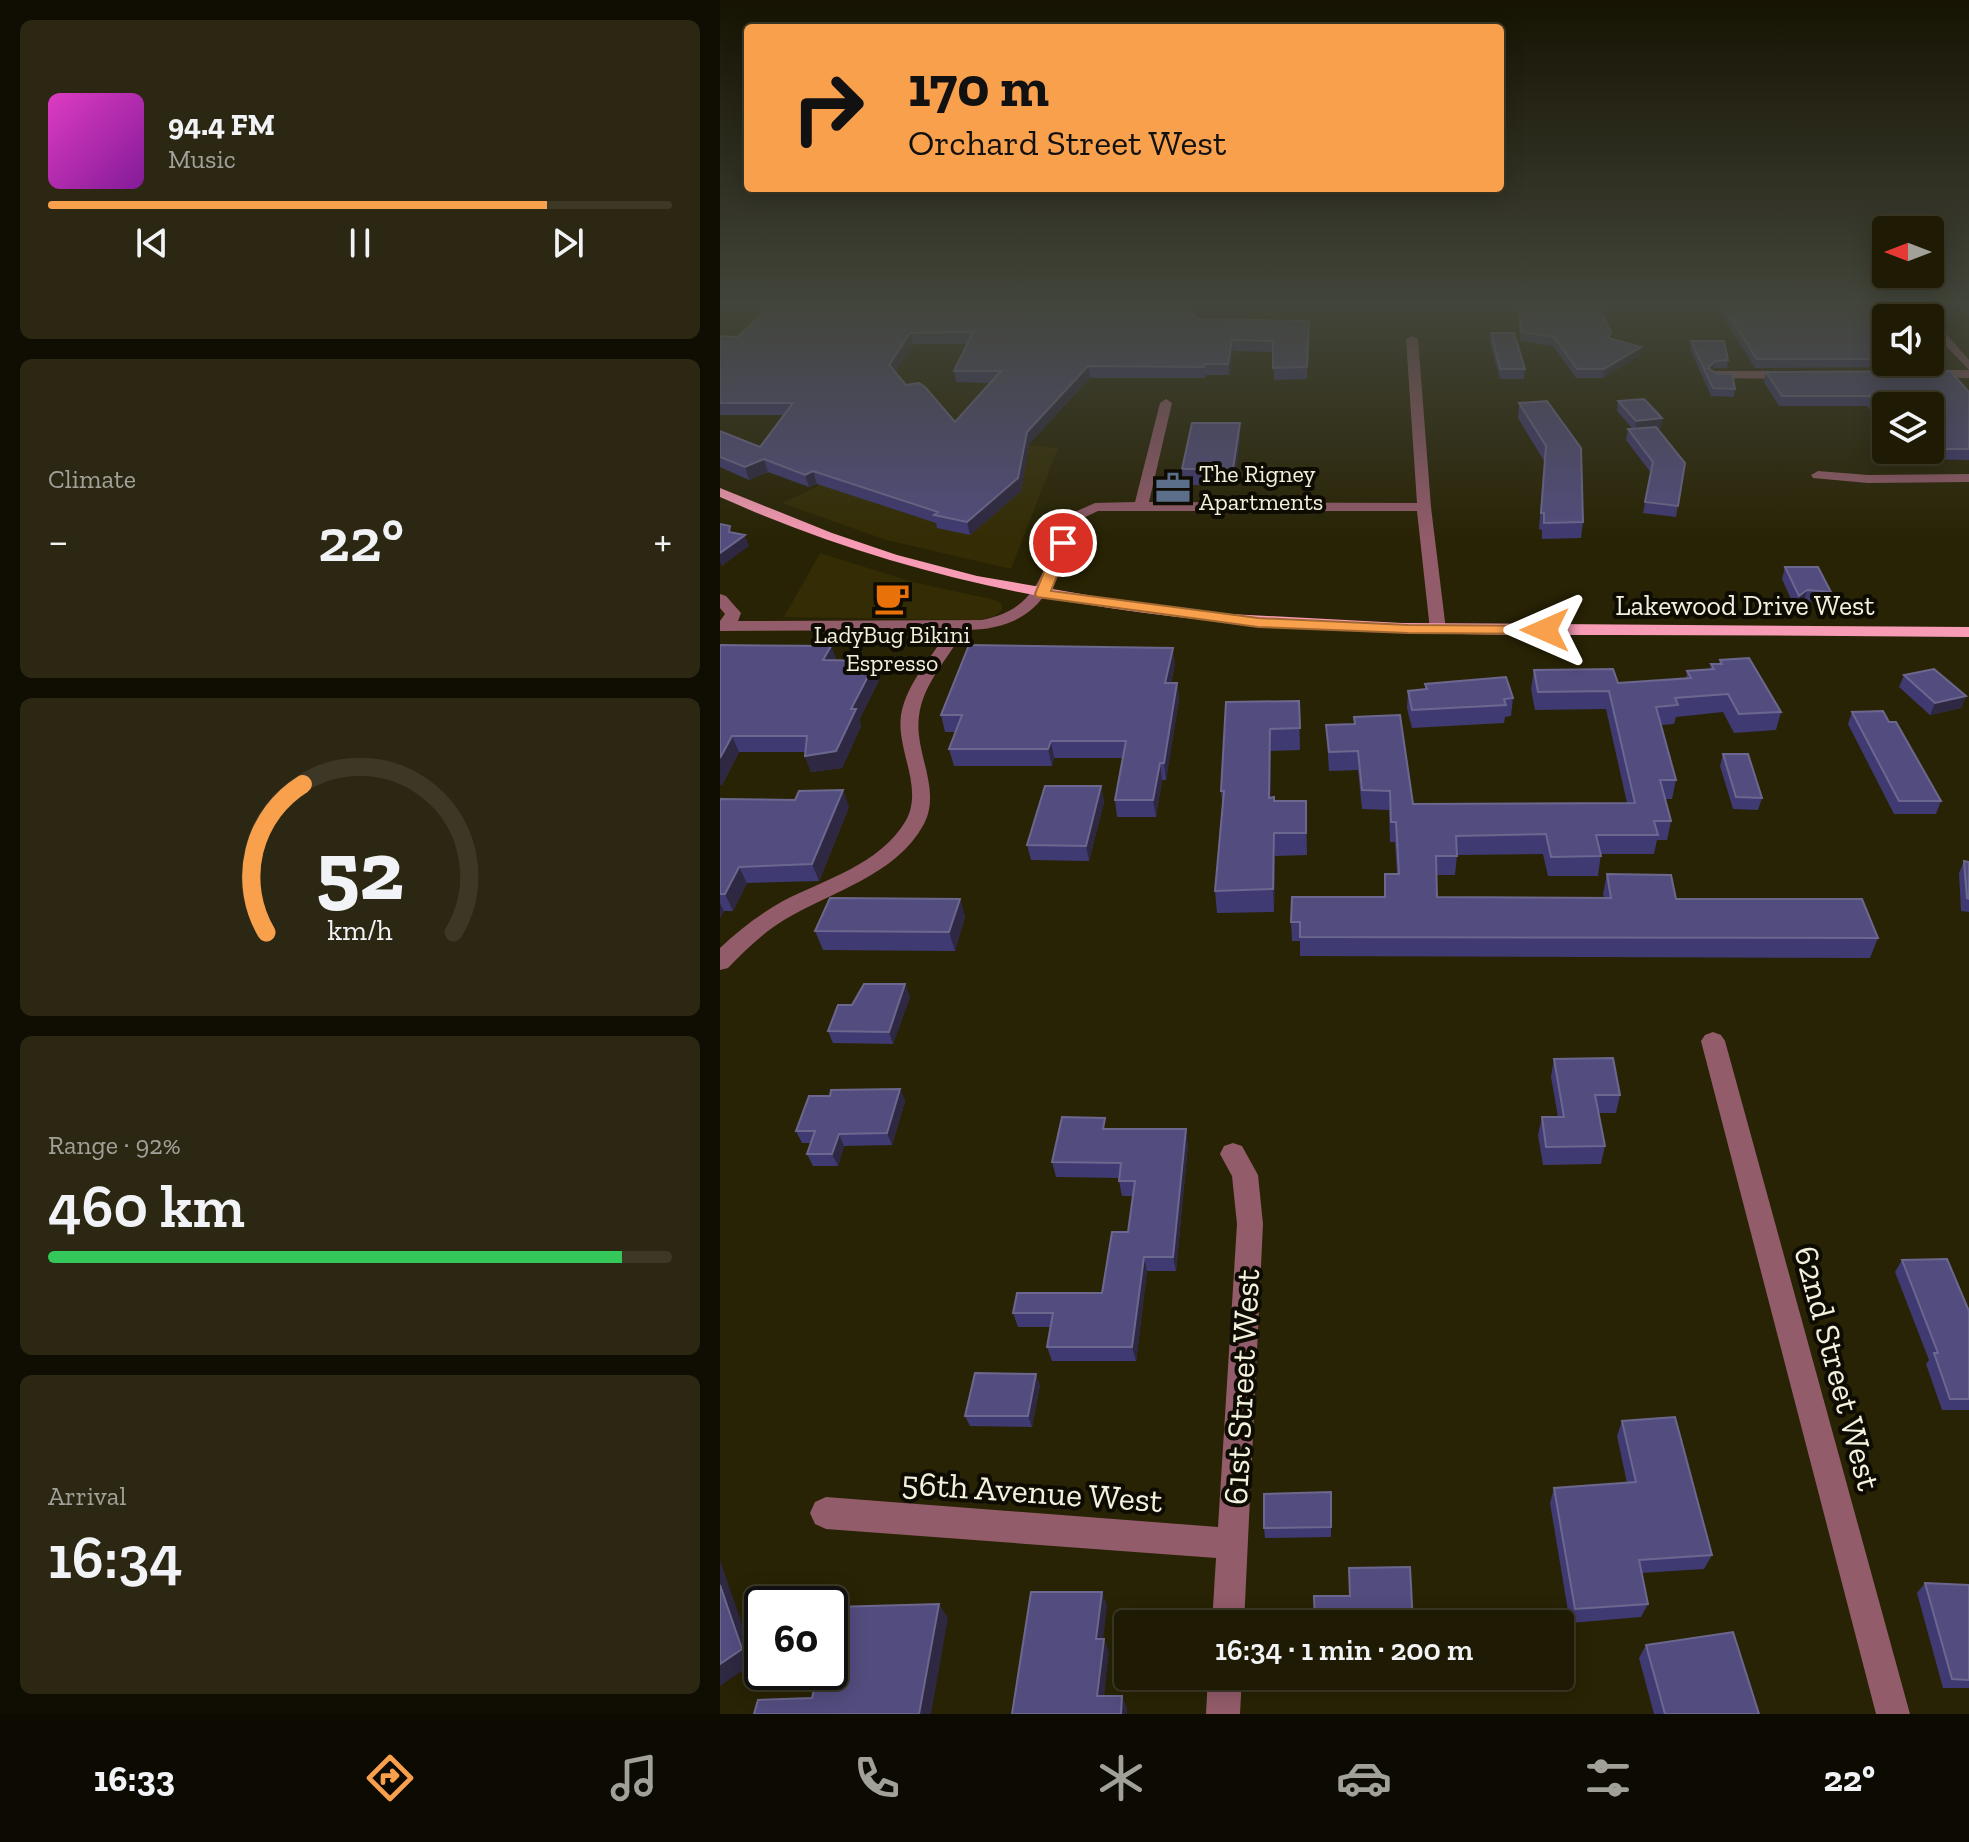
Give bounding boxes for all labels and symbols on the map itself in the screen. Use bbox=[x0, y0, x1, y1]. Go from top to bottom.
north arrow bbox=[1872, 216, 1944, 288]
place label: The Rigney Apartments bbox=[1199, 459, 1323, 516]
office icon: The Rigney Apartments bbox=[1154, 469, 1192, 507]
pin bbox=[1029, 509, 1097, 577]
cafe icon: LadyBug Bikini Espresso bbox=[873, 579, 911, 617]
position arrow bbox=[1503, 588, 1587, 672]
street label: Lakewood Drive West bbox=[1615, 589, 1875, 622]
place label: LadyBug Bikini Espresso bbox=[814, 620, 971, 677]
street label: 62nd Street West bbox=[1785, 1241, 1890, 1495]
street label: 61st Street West bbox=[1215, 1268, 1268, 1506]
street label: 56th Avenue West bbox=[900, 1462, 1164, 1521]
speed limit sign: 60 bbox=[744, 1586, 848, 1690]

